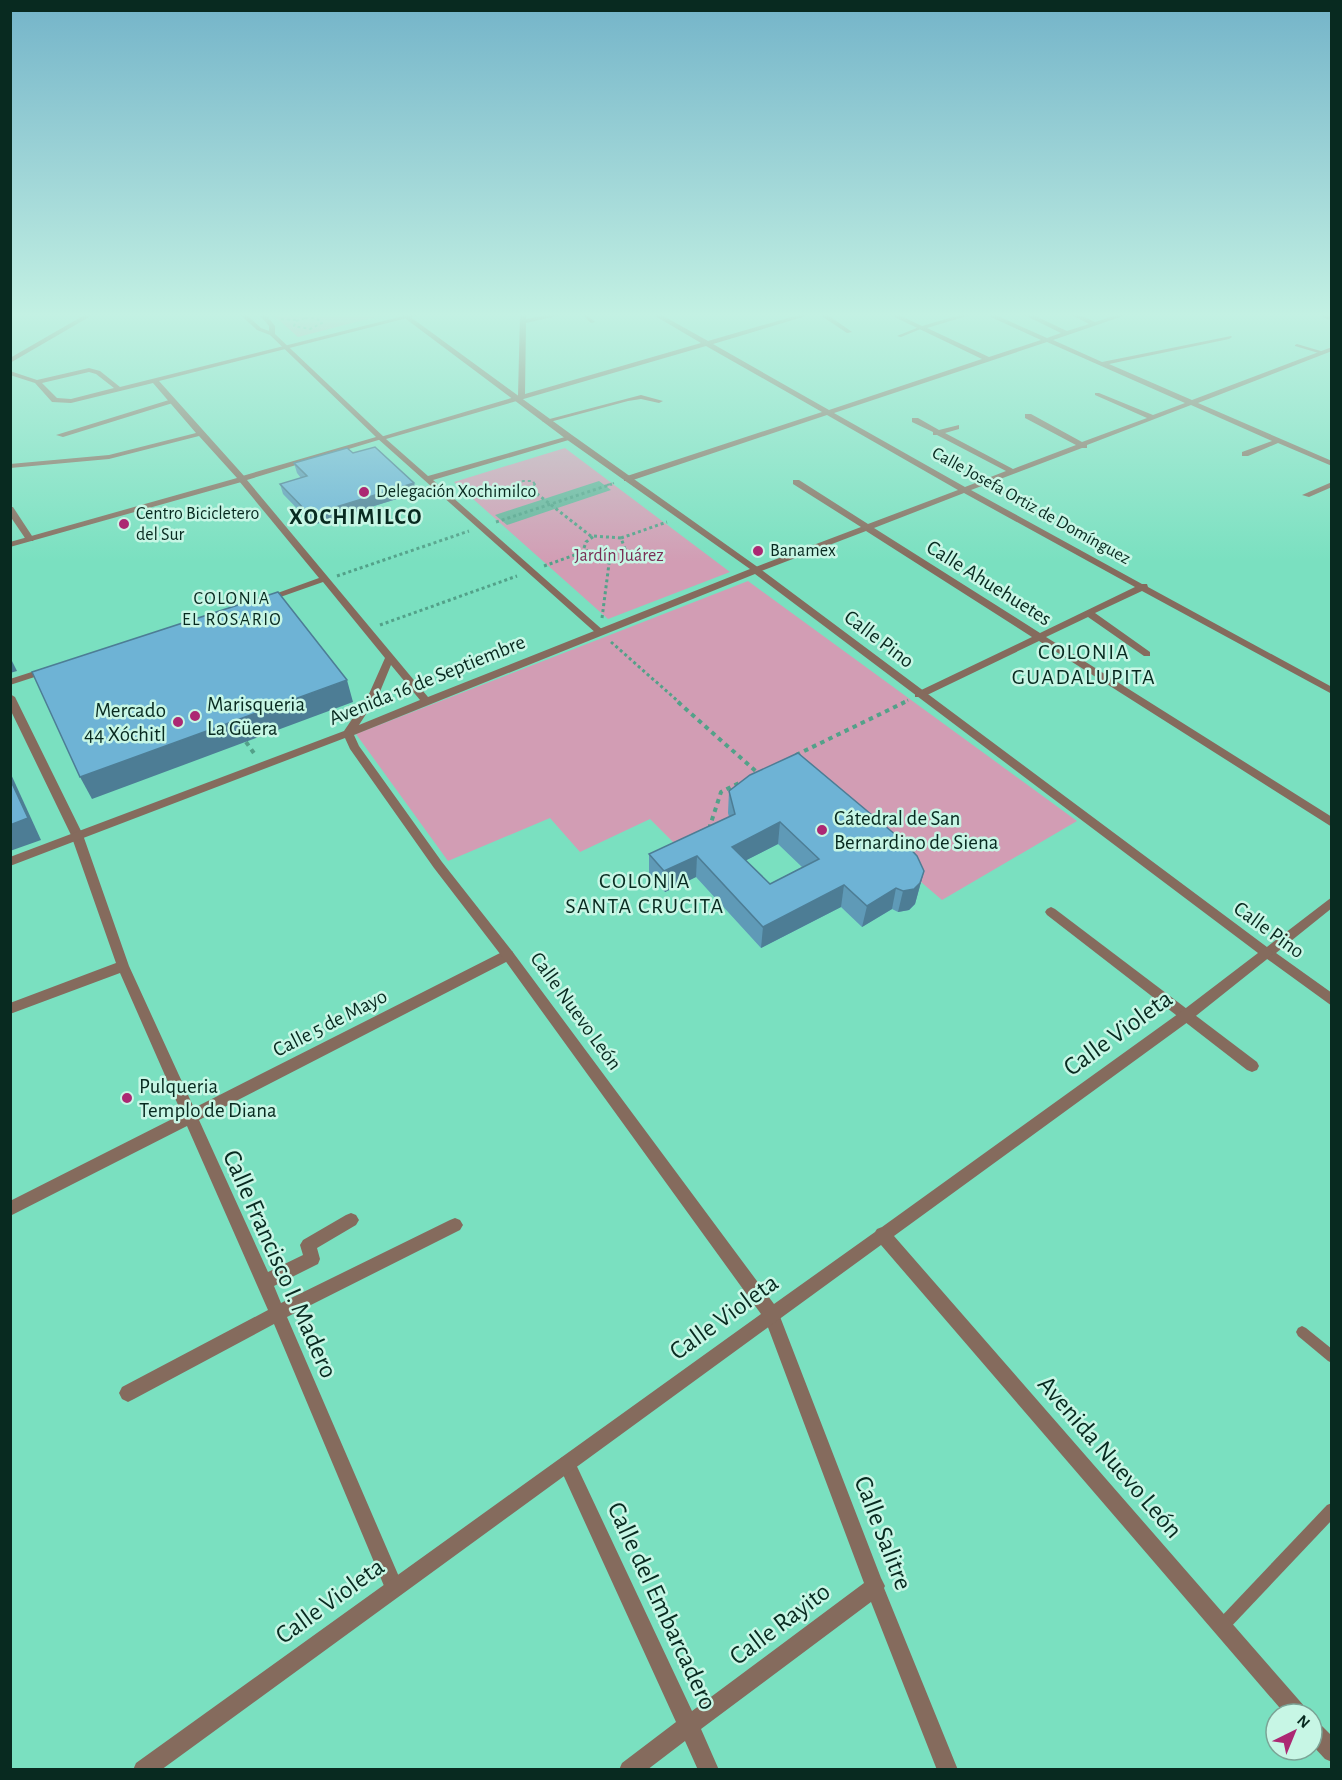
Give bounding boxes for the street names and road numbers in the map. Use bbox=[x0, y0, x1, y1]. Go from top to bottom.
street label: Calle Josefa Ortiz de Domínguez bbox=[929, 444, 1133, 568]
street label: Calle Ahuehuetes bbox=[923, 536, 1055, 630]
street label: Calle Pino bbox=[840, 606, 918, 672]
street label: Avenida 16 de Septiembre bbox=[326, 631, 528, 729]
street label: Calle Pino bbox=[1230, 898, 1308, 962]
street label: Calle Nuevo León bbox=[526, 948, 626, 1074]
street label: Calle 5 de Mayo bbox=[269, 985, 391, 1061]
street label: Calle Violeta bbox=[1059, 985, 1177, 1081]
street label: Calle Francisco I. Madero bbox=[218, 1146, 342, 1382]
street label: Calle Violeta bbox=[665, 1269, 783, 1365]
street label: Avenida Nuevo León bbox=[1033, 1371, 1187, 1543]
street label: Calle Salitre bbox=[849, 1472, 917, 1594]
street label: Calle del Embarcadero bbox=[603, 1498, 721, 1714]
street label: Calle Violeta bbox=[271, 1553, 389, 1649]
street label: Calle Rayito bbox=[725, 1578, 835, 1670]

